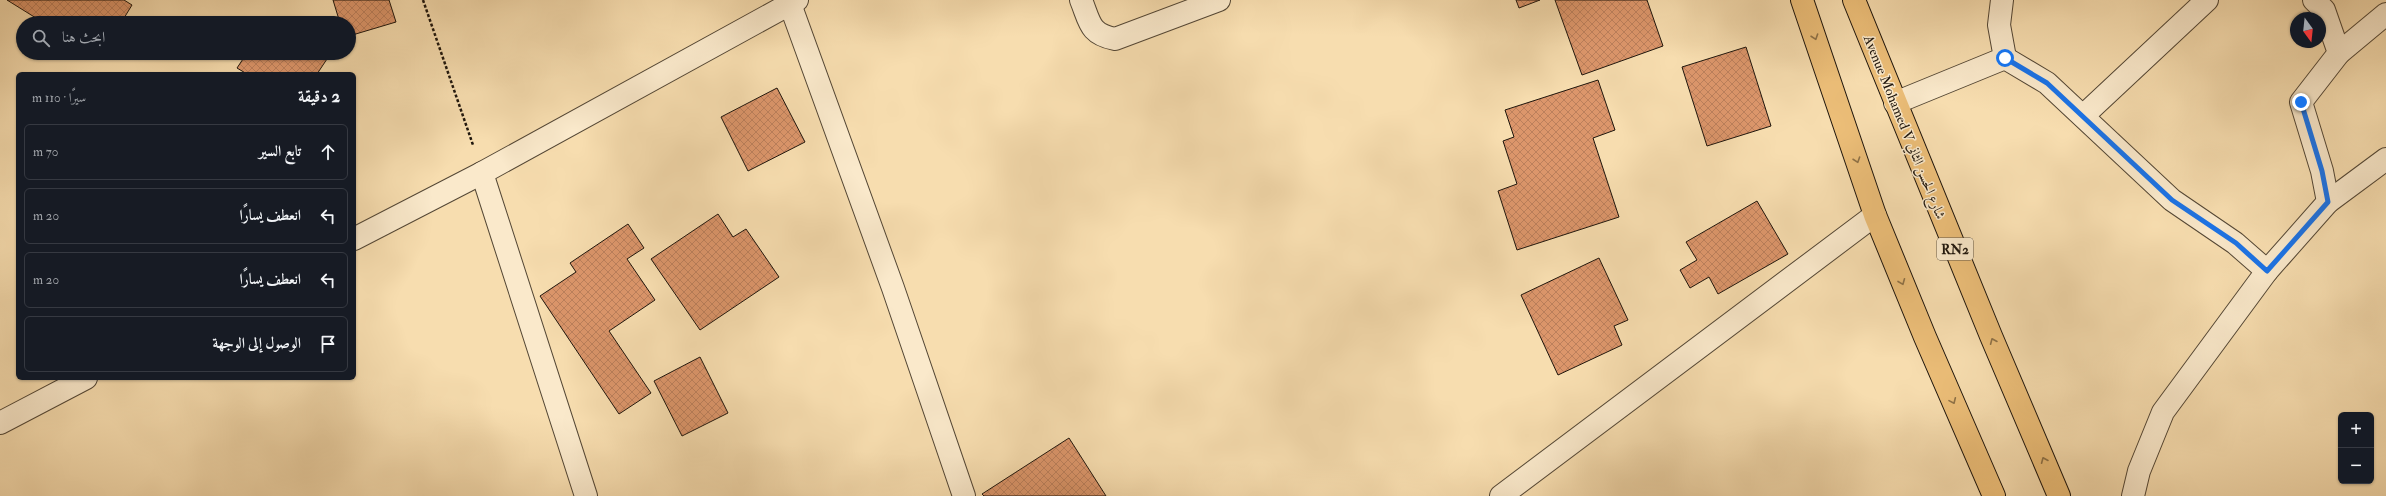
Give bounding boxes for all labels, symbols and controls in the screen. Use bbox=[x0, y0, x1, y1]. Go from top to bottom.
north arrow bbox=[2290, 12, 2326, 48]
search box bbox=[16, 16, 356, 60]
icon: search bbox=[30, 27, 52, 49]
text: ابحث هنا bbox=[62, 28, 105, 47]
street label: Avenue Mohamed V شارع الحسن الثاني bbox=[1857, 32, 1949, 223]
one-way arrow bbox=[1810, 33, 1818, 40]
route start bbox=[1996, 49, 2014, 67]
text: 2 دقيقة bbox=[298, 86, 340, 107]
text: سيرًا · 110 m bbox=[32, 90, 86, 106]
route end bbox=[2292, 93, 2310, 111]
icon: ahead bbox=[317, 141, 339, 163]
text: تابع السير bbox=[259, 142, 301, 161]
text: 70 m bbox=[33, 144, 58, 160]
one-way arrow bbox=[1852, 156, 1860, 163]
icon: left bbox=[317, 205, 339, 227]
text: انعطف يسارًا bbox=[240, 206, 301, 225]
text: 20 m bbox=[33, 208, 59, 224]
road number: RN2 bbox=[1937, 238, 1973, 260]
icon: left bbox=[317, 269, 339, 291]
text: انعطف يسارًا bbox=[240, 270, 301, 289]
text: 20 m bbox=[33, 272, 59, 288]
one-way arrow bbox=[1898, 278, 1906, 285]
icon: arrive bbox=[317, 333, 339, 355]
text: الوصول إلى الوجهة bbox=[213, 334, 301, 353]
one-way arrow bbox=[1990, 337, 1998, 345]
one-way arrow bbox=[1948, 398, 1956, 405]
map controls bbox=[2338, 412, 2374, 484]
button: + bbox=[2338, 412, 2374, 448]
button: − bbox=[2338, 448, 2374, 484]
one-way arrow bbox=[2041, 457, 2049, 465]

